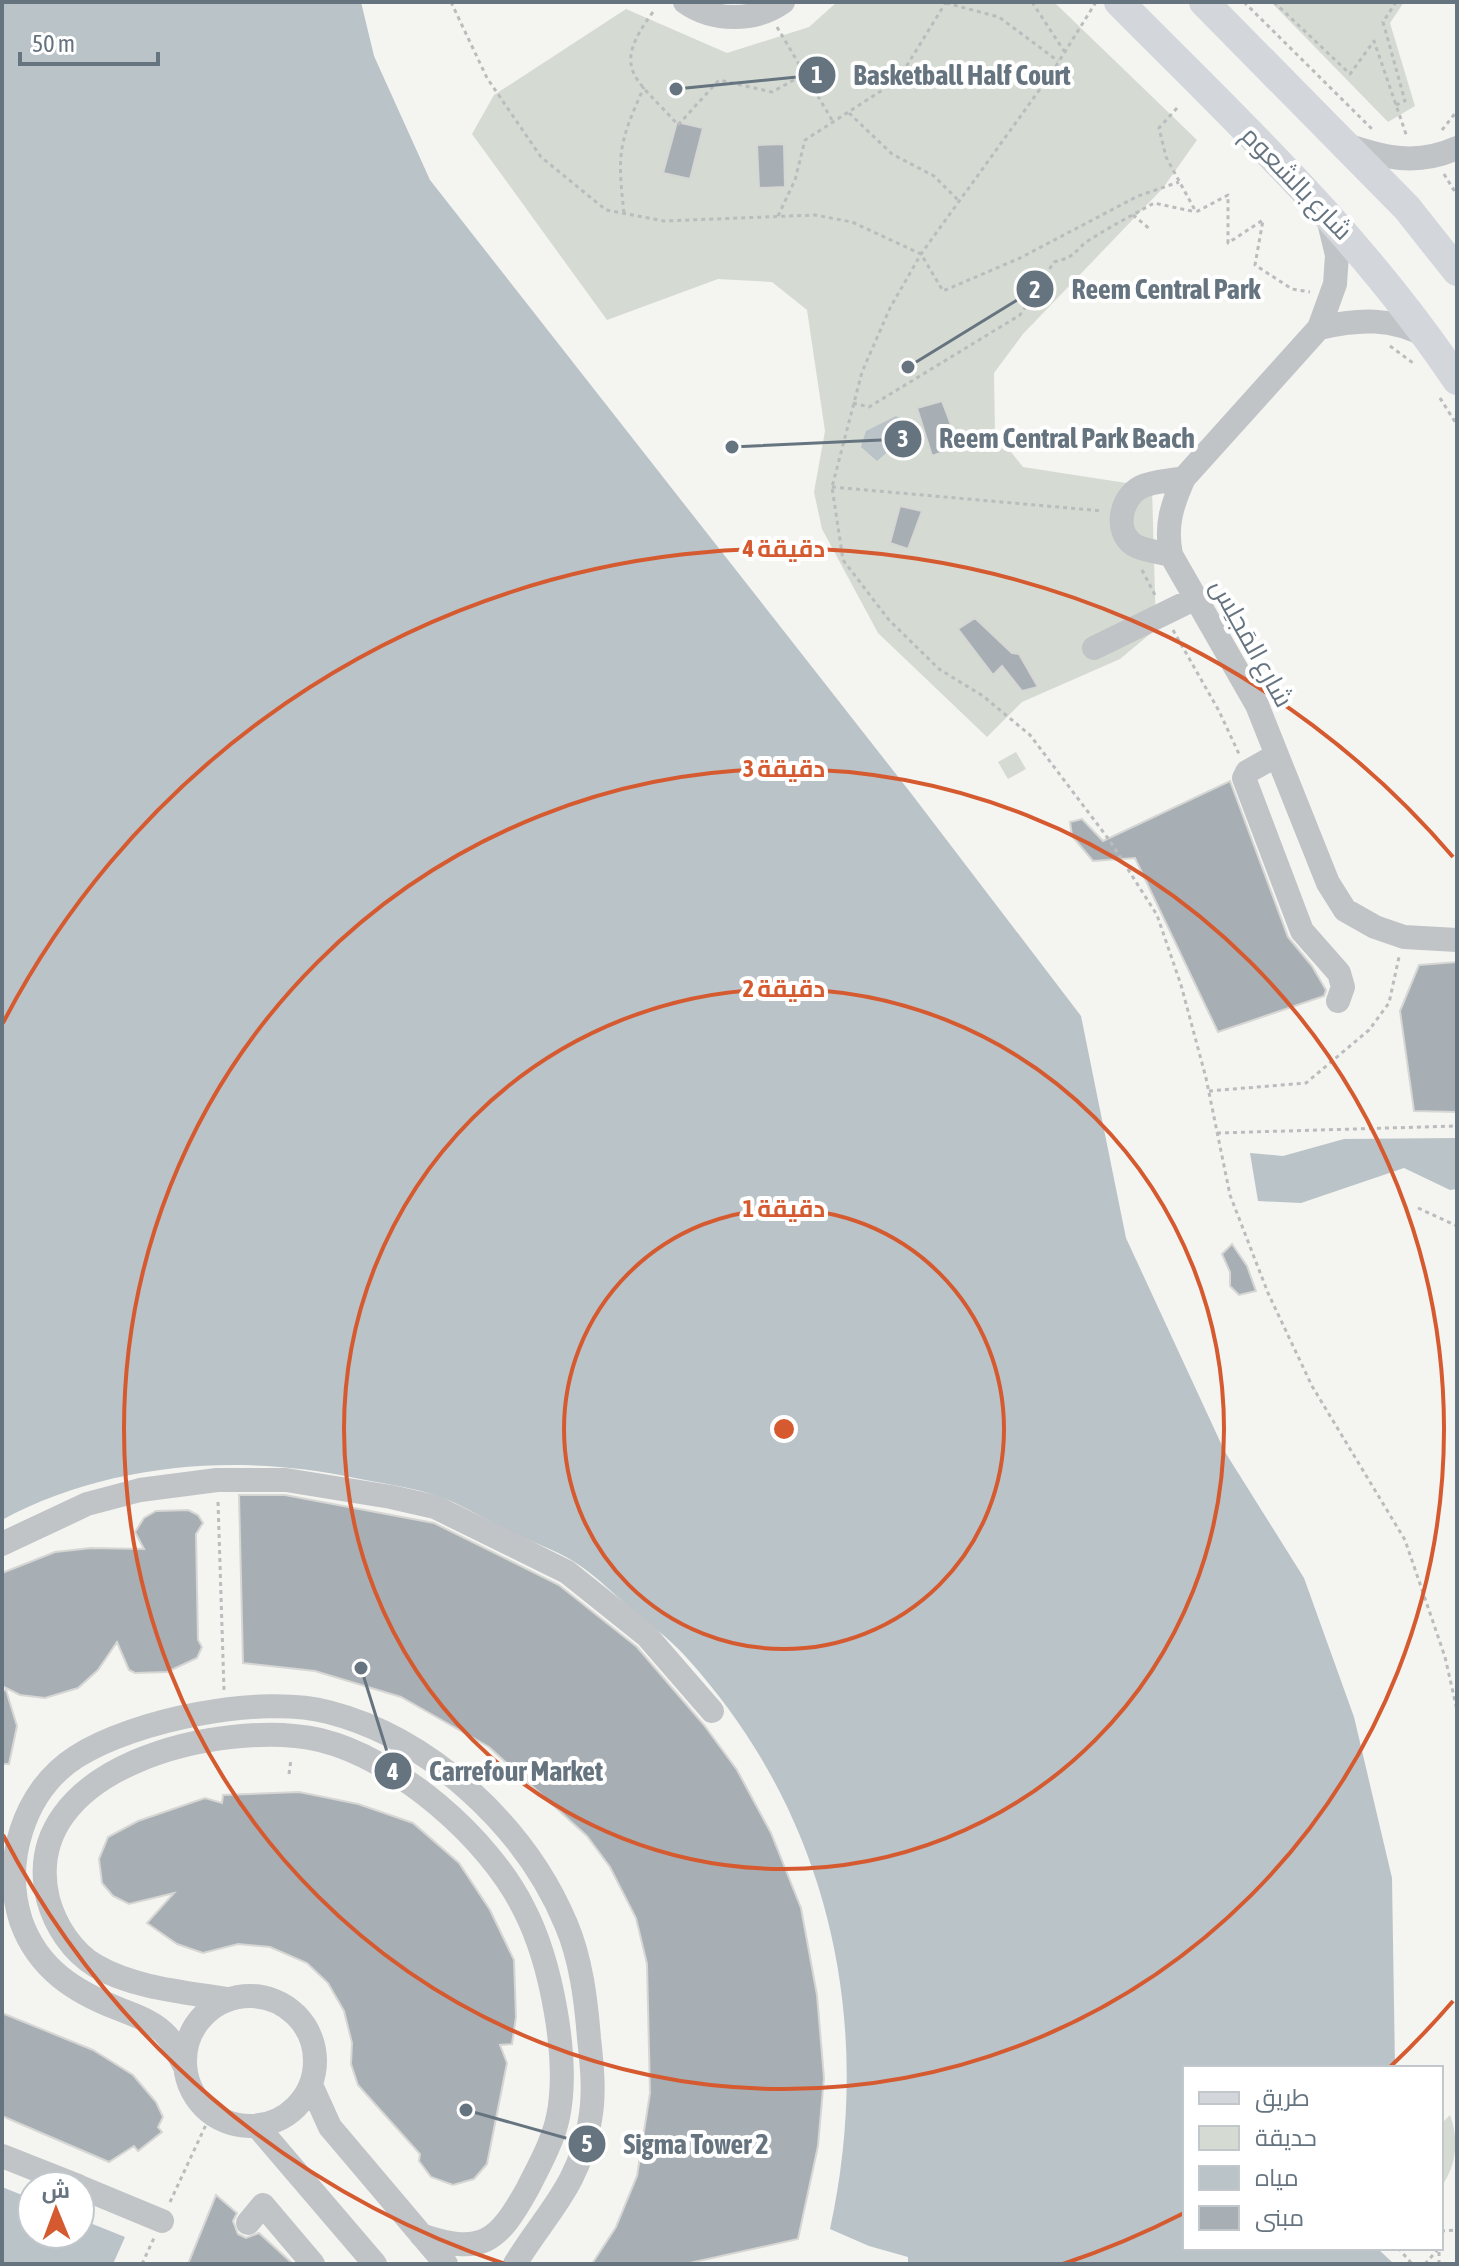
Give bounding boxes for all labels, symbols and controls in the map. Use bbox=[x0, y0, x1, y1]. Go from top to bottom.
scale bar bbox=[20, 16, 158, 66]
text: 50 m bbox=[32, 30, 75, 57]
callout: Basketball Half Court bbox=[797, 49, 1087, 101]
text: Basketball Half Court bbox=[853, 59, 1071, 91]
text: 1 bbox=[811, 61, 823, 88]
street label: شارع بالشعوم bbox=[1233, 120, 1358, 248]
callout: Reem Central Park bbox=[1015, 263, 1276, 315]
text: Reem Central Park bbox=[1072, 273, 1261, 305]
text: 2 bbox=[1029, 276, 1041, 303]
callout: Reem Central Park Beach bbox=[883, 413, 1211, 465]
text: Reem Central Park Beach bbox=[939, 422, 1195, 454]
text: 3 bbox=[897, 425, 909, 452]
text: 4 دقيقة bbox=[742, 535, 825, 562]
street label: شارع المَجلِس bbox=[1203, 574, 1299, 713]
text: 3 دقيقة bbox=[743, 755, 825, 782]
text: 2 دقيقة bbox=[743, 975, 825, 1002]
text: 1 دقيقة bbox=[743, 1195, 825, 1222]
centre of rings bbox=[770, 1415, 798, 1443]
callout: Carrefour Market bbox=[373, 1745, 619, 1797]
text: Carrefour Market bbox=[429, 1755, 603, 1787]
text: 4 bbox=[386, 1758, 399, 1785]
legend bbox=[1183, 2066, 1443, 2250]
text: طريق bbox=[1255, 2084, 1310, 2113]
callout: Sigma Tower 2 bbox=[567, 2118, 784, 2170]
text: حديقة bbox=[1255, 2124, 1317, 2151]
text: Sigma Tower 2 bbox=[623, 2128, 769, 2160]
text: 5 bbox=[581, 2130, 593, 2157]
text: مياه bbox=[1255, 2164, 1299, 2191]
north arrow bbox=[16, 2170, 96, 2250]
text: ش bbox=[41, 2177, 70, 2204]
text: مبنى bbox=[1255, 2204, 1304, 2232]

